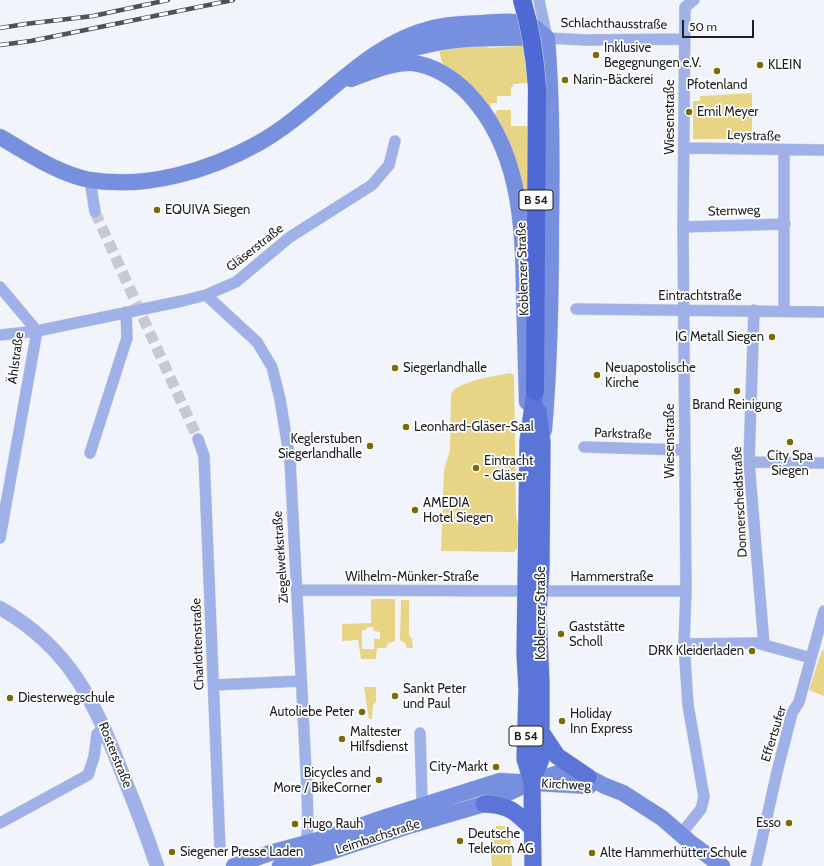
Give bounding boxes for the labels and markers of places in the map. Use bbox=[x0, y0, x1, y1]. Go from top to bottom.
place label: Inklusive Begegnungen e.V. bbox=[604, 40, 702, 71]
marker: Inklusive Begegnungen e.V. bbox=[591, 50, 601, 60]
place label: KLEIN bbox=[768, 57, 802, 73]
marker: KLEIN bbox=[755, 60, 765, 70]
marker: Pfotenland bbox=[712, 66, 722, 76]
place label: Narin-Bäckerei bbox=[573, 72, 653, 88]
marker: Narin-Bäckerei bbox=[560, 75, 570, 85]
place label: Pfotenland bbox=[687, 77, 747, 93]
place label: Emil Meyer bbox=[697, 104, 758, 120]
marker: Emil Meyer bbox=[684, 107, 694, 117]
place label: EQUIVA Siegen bbox=[165, 202, 250, 218]
marker: EQUIVA Siegen bbox=[152, 205, 162, 215]
place label: IG Metall Siegen bbox=[675, 329, 764, 345]
marker: IG Metall Siegen bbox=[767, 332, 777, 342]
place label: Siegerlandhalle bbox=[403, 360, 487, 376]
place label: Neuapostolische Kirche bbox=[605, 360, 696, 391]
marker: Siegerlandhalle bbox=[390, 363, 400, 373]
marker: Neuapostolische Kirche bbox=[592, 370, 602, 380]
marker: Brand Reinigung bbox=[732, 386, 742, 396]
place label: Brand Reinigung bbox=[692, 397, 782, 413]
place label: Leonhard-Gläser-Saal bbox=[414, 419, 534, 435]
marker: Leonhard-Gläser-Saal bbox=[401, 422, 411, 432]
place label: Keglerstuben Siegerlandhalle bbox=[278, 431, 362, 462]
marker: City Spa Siegen bbox=[785, 437, 795, 447]
marker: Keglerstuben Siegerlandhalle bbox=[365, 441, 375, 451]
place label: City Spa Siegen bbox=[767, 448, 813, 479]
place label: Eintracht - Gläser bbox=[484, 453, 533, 484]
marker: Eintracht - Gläser bbox=[471, 463, 481, 473]
place label: AMEDIA Hotel Siegen bbox=[423, 495, 493, 526]
marker: AMEDIA Hotel Siegen bbox=[410, 505, 420, 515]
place label: Gaststätte Scholl bbox=[569, 619, 625, 650]
marker: Gaststätte Scholl bbox=[556, 629, 566, 639]
place label: DRK Kleiderladen bbox=[648, 643, 744, 659]
marker: DRK Kleiderladen bbox=[747, 646, 757, 656]
place label: Sankt Peter und Paul bbox=[403, 681, 466, 712]
place label: Diesterwegschule bbox=[18, 690, 115, 706]
marker: Sankt Peter und Paul bbox=[390, 691, 400, 701]
marker: Diesterwegschule bbox=[5, 693, 15, 703]
place label: Autoliebe Peter bbox=[270, 704, 354, 720]
place label: Holiday Inn Express bbox=[570, 706, 633, 737]
marker: Autoliebe Peter bbox=[357, 707, 367, 717]
marker: Holiday Inn Express bbox=[557, 716, 567, 726]
place label: Maltester Hilfsdienst bbox=[350, 724, 408, 755]
marker: Maltester Hilfsdienst bbox=[337, 734, 347, 744]
place label: City-Markt bbox=[429, 759, 488, 775]
marker: City-Markt bbox=[491, 762, 501, 772]
place label: Bicycles and More / BikeCorner bbox=[273, 765, 371, 796]
marker: Bicycles and More / BikeCorner bbox=[374, 775, 384, 785]
place label: Esso bbox=[756, 815, 781, 831]
place label: Hugo Rauh bbox=[303, 816, 363, 832]
marker: Esso bbox=[784, 818, 794, 828]
marker: Hugo Rauh bbox=[290, 819, 300, 829]
place label: Deutsche Telekom AG bbox=[468, 826, 534, 857]
marker: Deutsche Telekom AG bbox=[455, 836, 465, 846]
place label: Siegener Presse Laden bbox=[180, 844, 303, 860]
place label: Alte Hammerhütter Schule bbox=[600, 845, 747, 861]
marker: Siegener Presse Laden bbox=[167, 847, 177, 857]
marker: Alte Hammerhütter Schule bbox=[587, 848, 597, 858]

